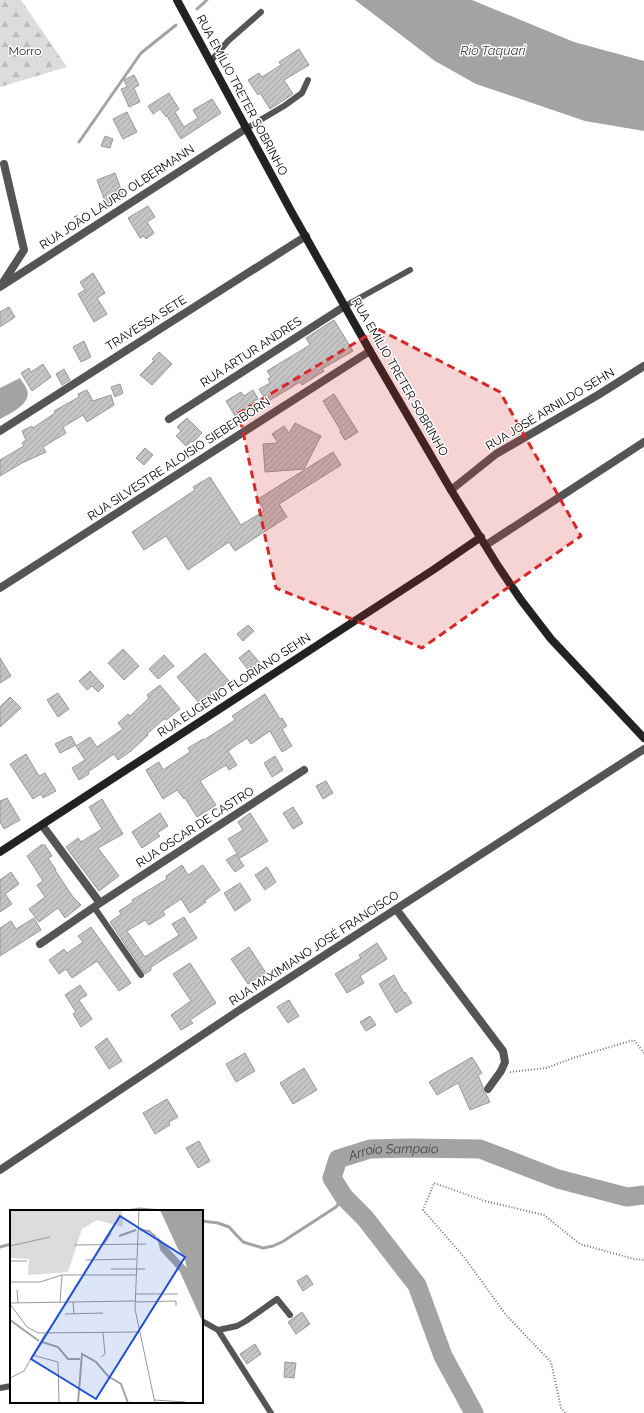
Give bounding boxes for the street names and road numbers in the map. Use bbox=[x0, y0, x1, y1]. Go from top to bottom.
street label: RUA EMÍLIO TRETER SOBRINHO bbox=[194, 12, 290, 178]
street label: RUA JOÃO LAURO OLBERMANN bbox=[37, 142, 197, 252]
street label: TRAVESSA SETE bbox=[103, 293, 189, 353]
street label: RUA EMÍLIO TRETER SOBRINHO bbox=[349, 296, 451, 458]
street label: RUA ARTUR ANDRES bbox=[198, 314, 304, 390]
street label: RUA JOSÉ ARNILDO SEHN bbox=[483, 365, 617, 453]
street label: RUA SILVESTRE ALOISIO SIEBERBORN bbox=[85, 395, 273, 523]
street label: RUA EUGENIO FLORIANO SEHN bbox=[155, 630, 313, 740]
street label: RUA OSCAR DE CASTRO bbox=[134, 784, 256, 870]
street label: RUA MAXIMIANO JOSÉ FRANCISCO bbox=[227, 888, 401, 1008]

